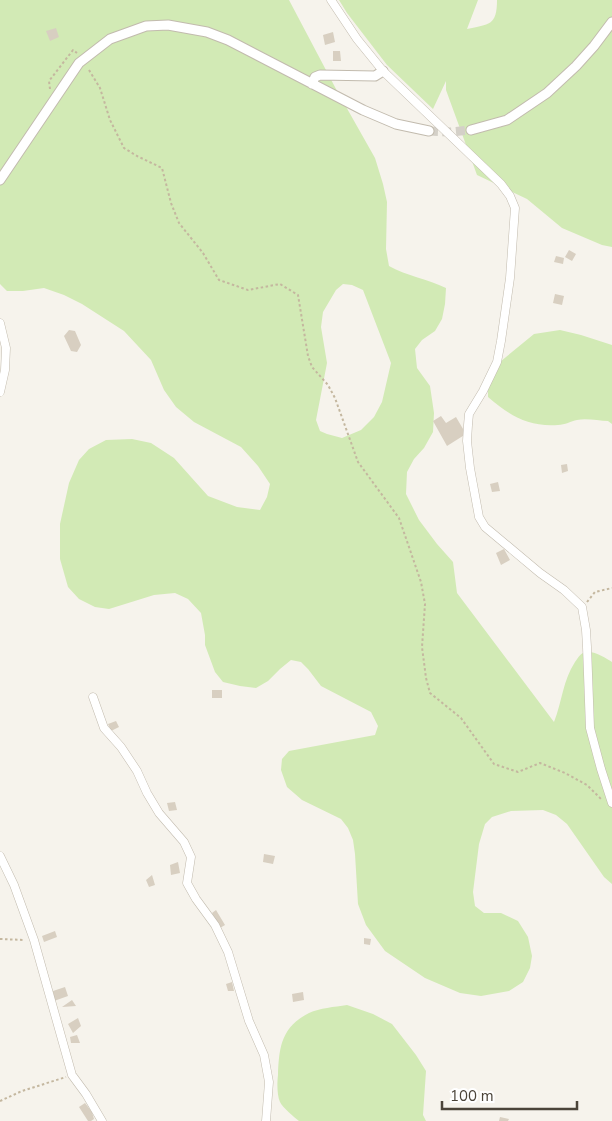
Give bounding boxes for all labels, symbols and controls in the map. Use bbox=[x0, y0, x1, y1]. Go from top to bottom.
scale bar bbox=[442, 1078, 577, 1110]
text: 100 m bbox=[450, 1086, 494, 1106]

